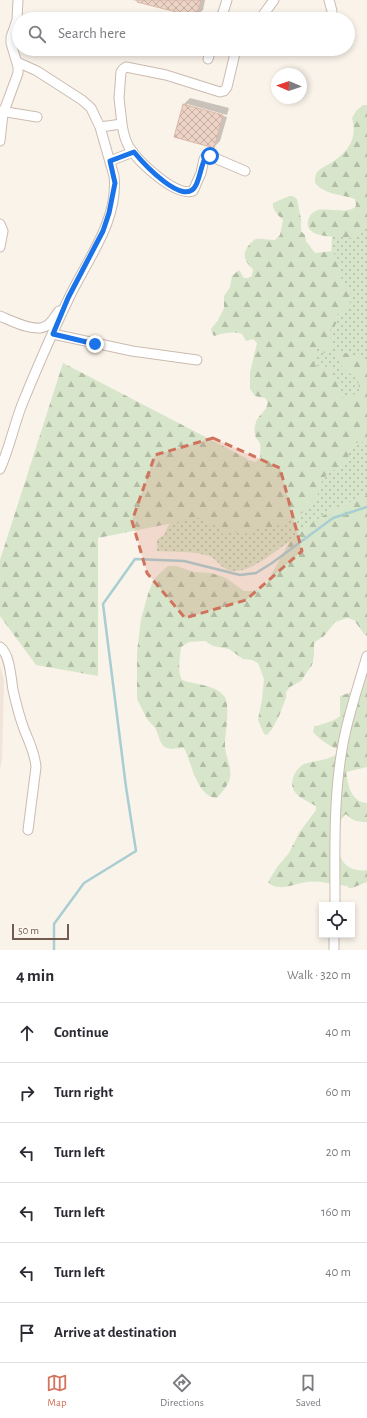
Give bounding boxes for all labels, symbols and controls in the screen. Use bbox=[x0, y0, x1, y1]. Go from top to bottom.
search box bbox=[12, 12, 355, 56]
icon: search bbox=[26, 23, 48, 45]
text: Search here bbox=[58, 26, 126, 41]
north arrow bbox=[271, 68, 307, 104]
route start bbox=[201, 147, 219, 165]
route end bbox=[86, 335, 104, 353]
map controls bbox=[319, 902, 355, 938]
button: locate bbox=[319, 902, 355, 938]
scale bar bbox=[12, 922, 69, 941]
text: 50 m bbox=[18, 925, 39, 936]
text: 4 min bbox=[16, 967, 54, 984]
text: Walk · 320 m bbox=[287, 969, 351, 982]
icon: ahead bbox=[16, 1022, 38, 1044]
text: Continue bbox=[54, 1025, 109, 1040]
text: 40 m bbox=[325, 1026, 351, 1039]
icon: right bbox=[16, 1082, 38, 1104]
text: Turn right bbox=[54, 1085, 113, 1100]
text: 60 m bbox=[325, 1086, 351, 1099]
icon: left bbox=[16, 1142, 38, 1164]
text: Turn left bbox=[54, 1145, 105, 1160]
text: 20 m bbox=[326, 1146, 351, 1159]
icon: left bbox=[16, 1202, 38, 1224]
text: Turn left bbox=[54, 1205, 105, 1220]
text: 160 m bbox=[321, 1206, 351, 1219]
icon: left bbox=[16, 1262, 38, 1284]
text: Turn left bbox=[54, 1265, 105, 1280]
text: 40 m bbox=[325, 1266, 351, 1279]
icon: arrive bbox=[16, 1322, 38, 1344]
text: Arrive at destination bbox=[54, 1325, 177, 1340]
tab: Map bbox=[46, 1372, 68, 1409]
tab: Directions bbox=[160, 1372, 204, 1409]
tab: Saved bbox=[296, 1372, 321, 1409]

